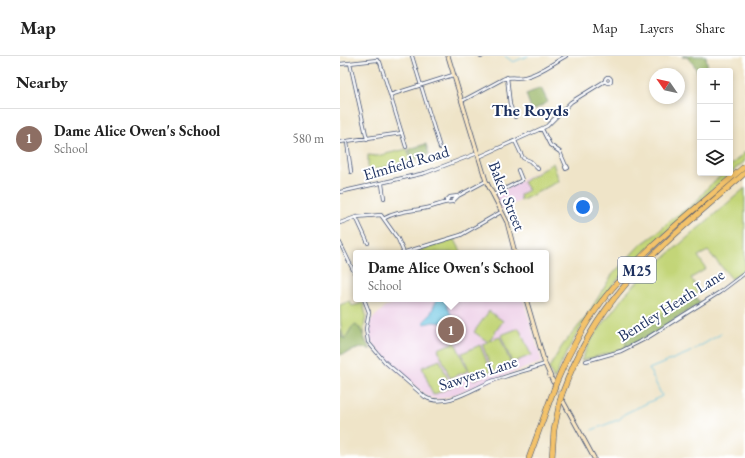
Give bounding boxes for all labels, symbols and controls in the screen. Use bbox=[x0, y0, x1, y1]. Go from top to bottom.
text: Map bbox=[20, 15, 56, 40]
text: Map bbox=[592, 19, 617, 37]
text: Layers bbox=[639, 19, 674, 37]
text: Share bbox=[696, 19, 725, 37]
north arrow bbox=[649, 68, 685, 104]
map controls bbox=[697, 68, 733, 176]
button: + bbox=[697, 68, 733, 104]
text: Nearby bbox=[16, 71, 68, 93]
district label: The Royds bbox=[491, 99, 569, 121]
button: − bbox=[697, 104, 733, 140]
text: Dame Alice Owen's School bbox=[54, 121, 220, 140]
text: 1 bbox=[26, 130, 32, 147]
text: 580 m bbox=[293, 130, 324, 147]
text: School bbox=[54, 140, 88, 157]
street label: Elmfield Road bbox=[361, 140, 452, 185]
button: layers bbox=[697, 140, 733, 176]
street label: Baker Street bbox=[484, 158, 530, 234]
your location bbox=[573, 197, 593, 217]
popup bbox=[353, 250, 549, 302]
road number: M25 bbox=[618, 257, 656, 283]
text: Dame Alice Owen's School bbox=[368, 258, 534, 277]
street label: Bentley Heath Lane bbox=[614, 264, 728, 346]
text: School bbox=[368, 277, 402, 294]
pin: 1 bbox=[438, 315, 464, 345]
street label: Sawyers Lane bbox=[436, 350, 520, 396]

